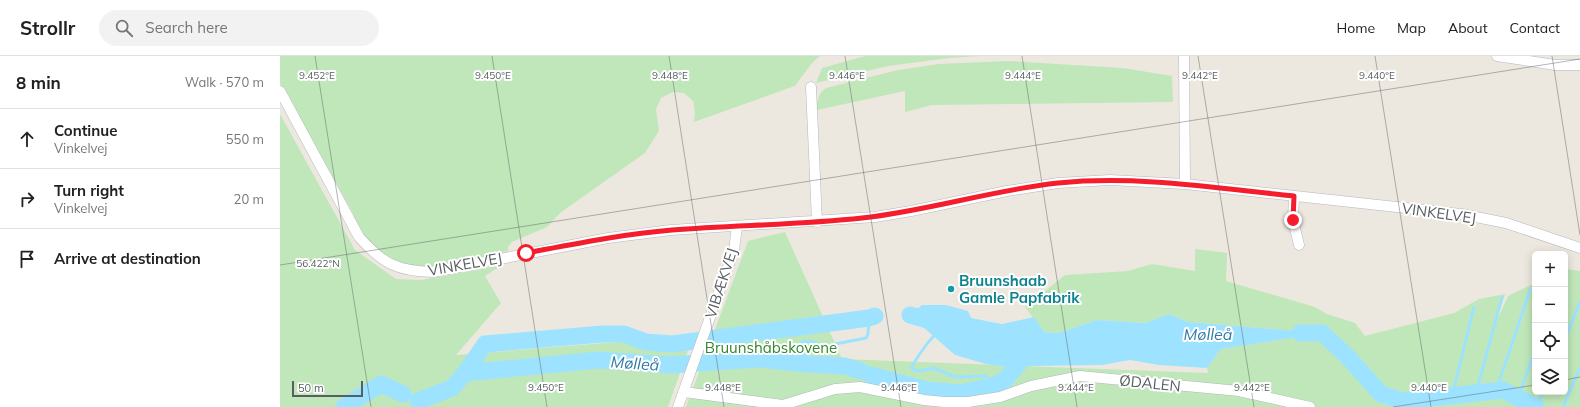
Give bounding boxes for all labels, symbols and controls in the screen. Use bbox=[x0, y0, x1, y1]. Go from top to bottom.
search box bbox=[99, 10, 379, 46]
text: Strollr bbox=[20, 16, 75, 40]
icon: search bbox=[113, 17, 135, 39]
text: Search here bbox=[145, 18, 228, 37]
text: Home bbox=[1336, 19, 1375, 37]
text: Map bbox=[1397, 19, 1426, 37]
text: About bbox=[1448, 19, 1488, 37]
text: Contact bbox=[1510, 19, 1560, 37]
text: 9.452°E bbox=[299, 69, 335, 82]
text: 9.450°E bbox=[475, 69, 511, 82]
text: 9.448°E bbox=[652, 69, 688, 82]
text: 9.446°E bbox=[829, 69, 865, 82]
text: 9.444°E bbox=[1005, 69, 1041, 82]
text: 9.442°E bbox=[1182, 69, 1218, 82]
text: 9.440°E bbox=[1359, 69, 1395, 82]
text: 8 min bbox=[16, 72, 61, 93]
text: Walk · 570 m bbox=[185, 74, 264, 90]
text: Continue bbox=[54, 121, 117, 140]
icon: ahead bbox=[16, 128, 38, 150]
text: 550 m bbox=[226, 131, 264, 147]
text: Vinkelvej bbox=[54, 140, 107, 156]
text: Turn right bbox=[54, 181, 124, 200]
icon: right bbox=[16, 188, 38, 210]
text: 20 m bbox=[234, 191, 264, 207]
street label: VINKELVEJ bbox=[1401, 198, 1477, 228]
text: Vinkelvej bbox=[54, 200, 107, 216]
route end bbox=[1284, 211, 1302, 229]
route start bbox=[517, 244, 535, 262]
street label: VIBÆKVEJ bbox=[701, 245, 741, 321]
icon: arrive bbox=[16, 248, 38, 270]
street label: VINKELVEJ bbox=[426, 248, 504, 280]
text: Arrive at destination bbox=[54, 249, 201, 268]
map controls bbox=[1532, 251, 1568, 395]
button: + bbox=[1532, 251, 1568, 287]
text: 56.422°N bbox=[296, 257, 340, 270]
place label: Bruunshaab Gamle Papfabrik bbox=[959, 271, 1080, 307]
marker: Bruunshaab Gamle Papfabrik bbox=[946, 284, 956, 294]
button: − bbox=[1532, 287, 1568, 323]
button: locate bbox=[1532, 323, 1568, 359]
water label: Mølleå bbox=[1184, 324, 1233, 344]
park label: Bruunshåbskovene bbox=[705, 338, 837, 357]
water label: Mølleå bbox=[610, 351, 660, 375]
button: layers bbox=[1532, 359, 1568, 395]
street label: ØDALEN bbox=[1118, 370, 1182, 396]
scale bar bbox=[292, 379, 363, 398]
text: 50 m bbox=[298, 381, 324, 395]
text: 9.450°E bbox=[528, 381, 564, 394]
text: 9.448°E bbox=[705, 381, 741, 394]
text: 9.446°E bbox=[881, 381, 917, 394]
text: 9.444°E bbox=[1058, 381, 1094, 394]
text: 9.442°E bbox=[1234, 381, 1270, 394]
text: 9.440°E bbox=[1411, 381, 1447, 394]

